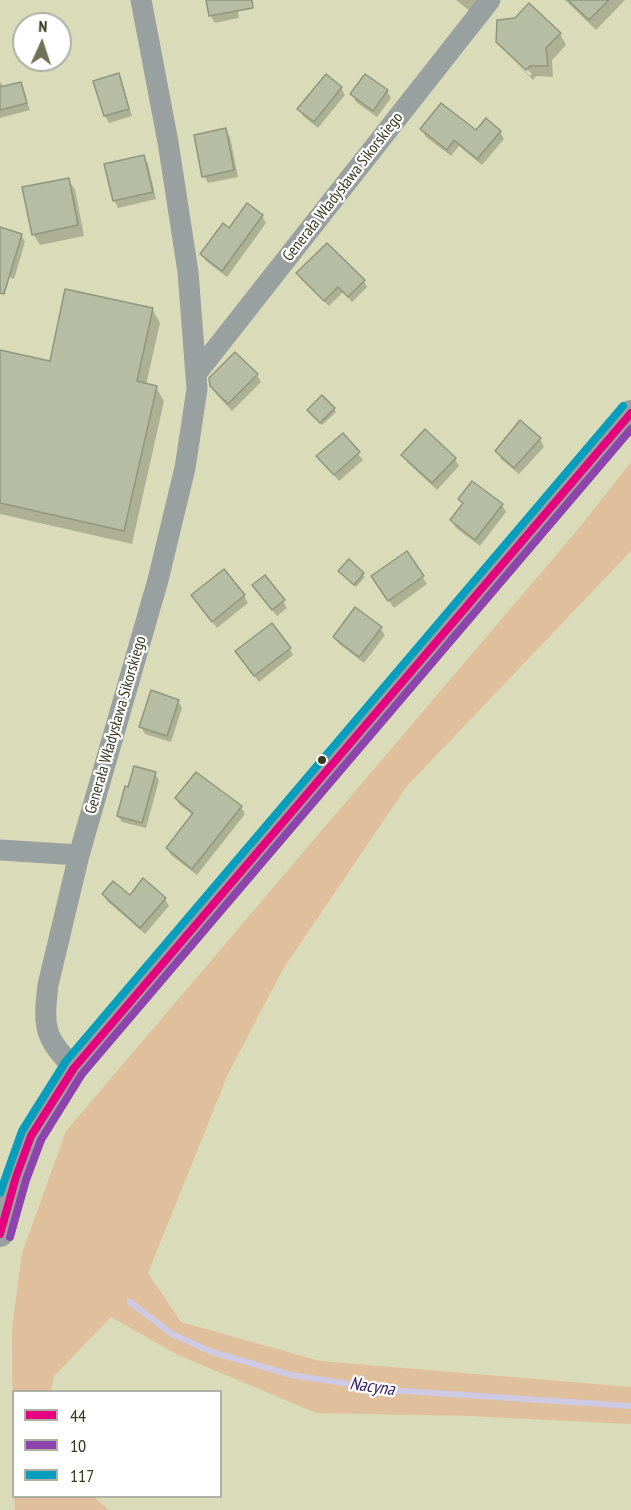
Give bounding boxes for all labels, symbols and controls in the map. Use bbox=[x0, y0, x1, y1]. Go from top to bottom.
north arrow bbox=[12, 12, 72, 72]
text: N bbox=[38, 16, 48, 36]
street label: Generała Władysława Sikorskiego bbox=[279, 109, 407, 265]
street label: Generała Władysława Sikorskiego bbox=[81, 634, 151, 816]
unlabelled marker bbox=[316, 754, 328, 766]
water label: Nacyna bbox=[348, 1373, 396, 1401]
legend bbox=[12, 1390, 222, 1498]
text: 44 bbox=[70, 1404, 86, 1427]
text: 10 bbox=[70, 1434, 86, 1457]
text: 117 bbox=[70, 1464, 94, 1487]

